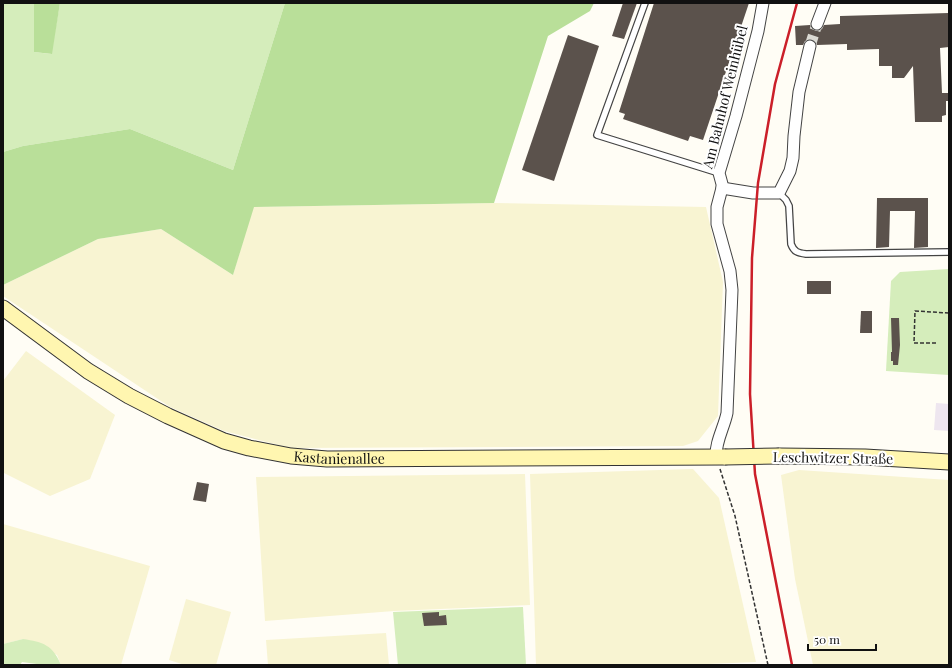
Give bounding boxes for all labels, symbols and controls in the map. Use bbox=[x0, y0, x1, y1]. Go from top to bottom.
street label: Am Bahnhof Weinhübel bbox=[697, 23, 752, 172]
street label: Kastanienallee bbox=[293, 446, 385, 468]
street label: Leschwitzer Straße bbox=[773, 447, 893, 468]
scale bar bbox=[808, 626, 876, 652]
text: 50 m bbox=[814, 631, 840, 647]

